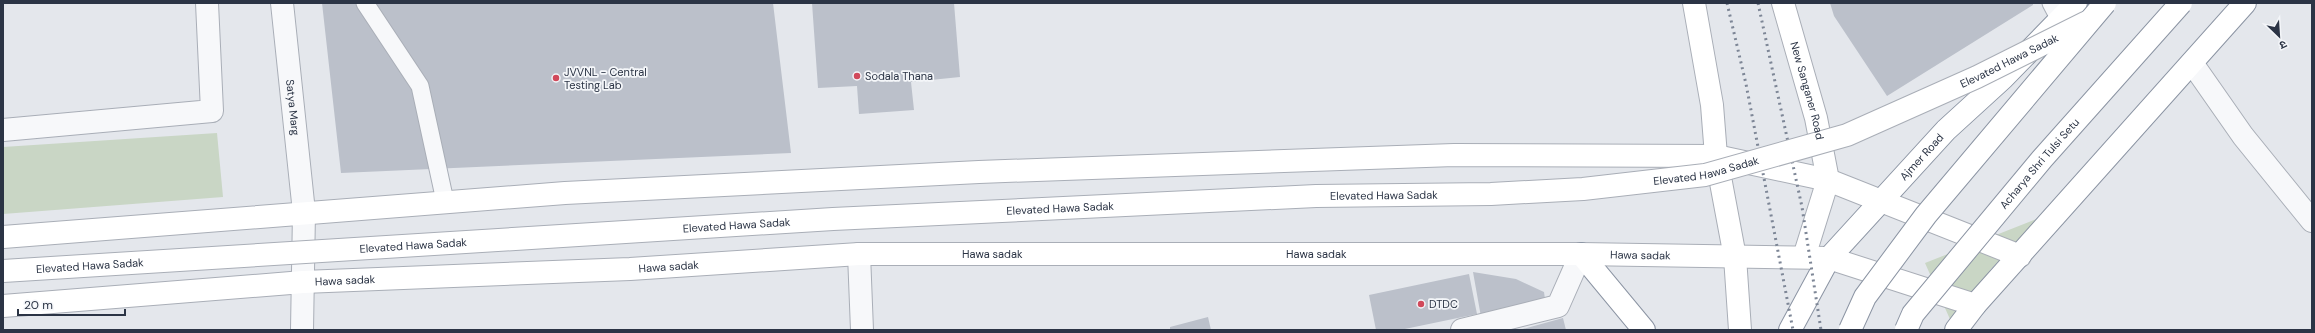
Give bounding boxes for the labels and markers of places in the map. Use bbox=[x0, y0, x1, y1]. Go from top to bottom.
place label: JVVNL - Central Testing Lab bbox=[564, 65, 647, 92]
place label: Sodala Thana bbox=[865, 69, 933, 83]
marker: Sodala Thana bbox=[852, 71, 862, 81]
marker: JVVNL - Central Testing Lab bbox=[551, 73, 561, 83]
place label: DTDC bbox=[1429, 297, 1458, 311]
marker: DTDC bbox=[1416, 299, 1426, 309]

